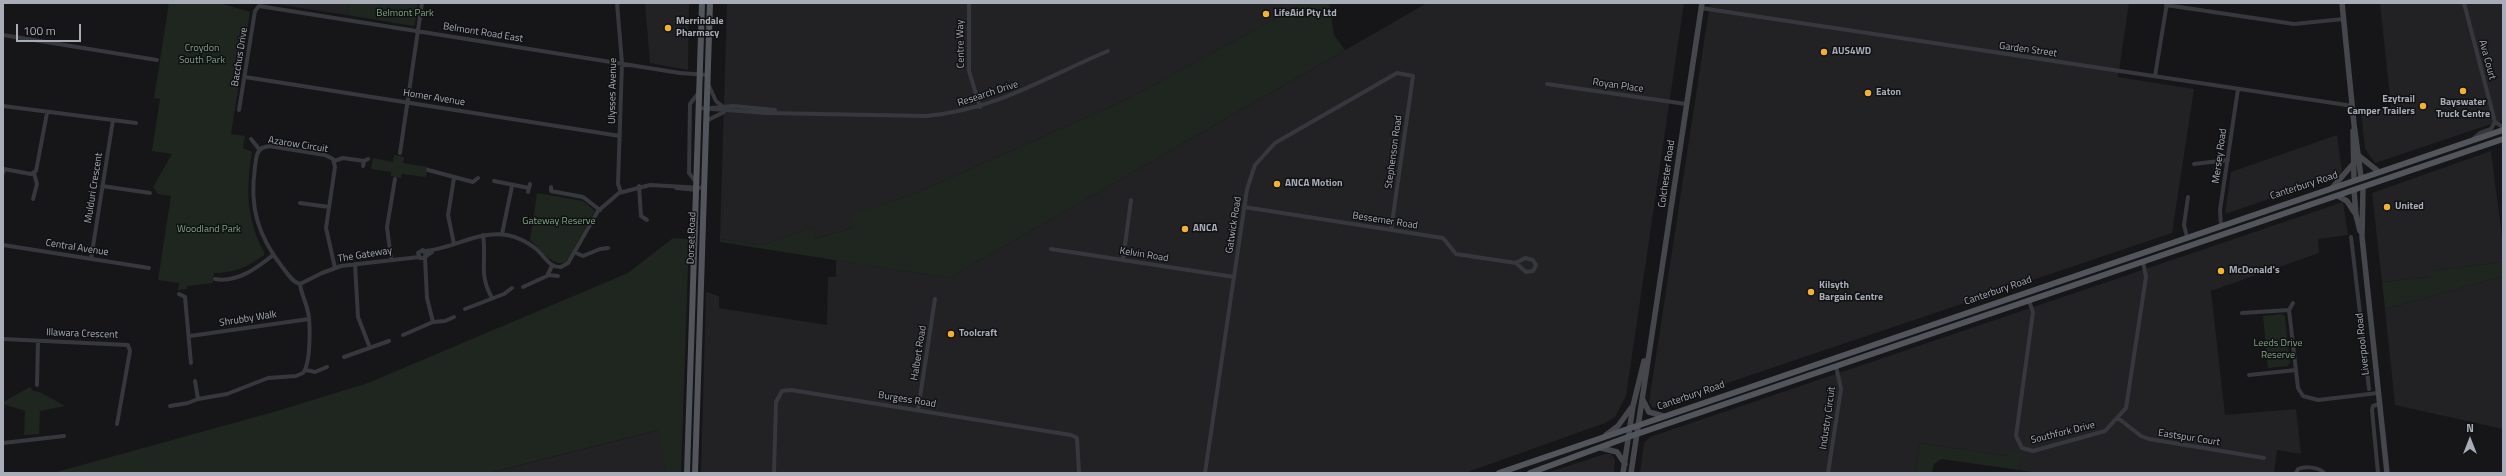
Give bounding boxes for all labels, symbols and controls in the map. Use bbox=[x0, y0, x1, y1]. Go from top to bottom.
park label: Belmont Park bbox=[376, 8, 434, 20]
place label: LifeAid Pty Ltd bbox=[1274, 8, 1337, 20]
marker: LifeAid Pty Ltd bbox=[1261, 9, 1271, 19]
scale bar bbox=[18, 16, 83, 42]
place label: Merrindale Pharmacy bbox=[676, 16, 724, 40]
street label: Centre Way bbox=[955, 20, 967, 68]
text: 100 m bbox=[23, 21, 56, 40]
street label: Belmont Road East bbox=[442, 21, 524, 45]
marker: Merrindale Pharmacy bbox=[663, 23, 673, 33]
street label: Bacchus Drive bbox=[229, 27, 251, 87]
street label: Ava Court bbox=[2476, 39, 2498, 81]
street label: Garden Street bbox=[1998, 40, 2058, 60]
park label: Croydon South Park bbox=[179, 43, 225, 66]
place label: AUS4WD bbox=[1832, 46, 1871, 58]
marker: AUS4WD bbox=[1819, 47, 1829, 57]
street label: Ulysses Avenue bbox=[606, 58, 620, 124]
street label: Royan Place bbox=[1592, 76, 1644, 96]
street label: Research Drive bbox=[956, 79, 1020, 109]
marker: Bayswater Truck Centre bbox=[2458, 86, 2468, 96]
street label: Homer Avenue bbox=[402, 87, 466, 109]
place label: Eaton bbox=[1876, 87, 1901, 99]
marker: Eaton bbox=[1863, 88, 1873, 98]
place label: Ezytrail Camper Trailers bbox=[2347, 94, 2415, 118]
place label: Bayswater Truck Centre bbox=[2436, 97, 2490, 120]
marker: Ezytrail Camper Trailers bbox=[2418, 101, 2428, 111]
street label: Stephenson Road bbox=[1383, 114, 1405, 190]
street label: Mersey Road bbox=[2210, 128, 2230, 184]
street label: Azarow Circuit bbox=[267, 134, 329, 156]
street label: Colchester Road bbox=[1656, 139, 1678, 209]
street label: Mulduri Crescent bbox=[83, 152, 105, 224]
street label: Canterbury Road bbox=[2269, 169, 2339, 203]
place label: ANCA Motion bbox=[1285, 178, 1343, 190]
marker: ANCA Motion bbox=[1272, 179, 1282, 189]
street label: Gatwick Road bbox=[1224, 196, 1244, 254]
place label: United bbox=[2395, 201, 2424, 213]
marker: United bbox=[2382, 202, 2392, 212]
street label: Bessemer Road bbox=[1351, 210, 1419, 232]
street label: Dorset Road bbox=[685, 212, 699, 264]
park label: Gateway Reserve bbox=[522, 216, 596, 228]
place label: ANCA bbox=[1193, 223, 1217, 235]
park label: Woodland Park bbox=[177, 224, 241, 236]
marker: ANCA bbox=[1180, 224, 1190, 234]
street label: Central Avenue bbox=[45, 237, 109, 259]
street label: The Gateway bbox=[337, 245, 393, 265]
street label: Kelvin Road bbox=[1119, 245, 1169, 265]
place label: McDonald's bbox=[2229, 265, 2280, 277]
marker: McDonald's bbox=[2216, 266, 2226, 276]
street label: Canterbury Road bbox=[1963, 274, 2033, 308]
place label: Kilsyth Bargain Centre bbox=[1819, 280, 1883, 304]
marker: Kilsyth Bargain Centre bbox=[1806, 287, 1816, 297]
street label: Shrubby Walk bbox=[218, 309, 278, 329]
street label: Liverpool Road bbox=[2354, 312, 2372, 376]
street label: Halbert Road bbox=[909, 325, 929, 381]
street label: Illawara Crescent bbox=[46, 327, 118, 341]
place label: Toolcraft bbox=[959, 328, 997, 340]
marker: Toolcraft bbox=[946, 329, 956, 339]
park label: Leeds Drive Reserve bbox=[2254, 338, 2302, 362]
street label: Canterbury Road bbox=[1656, 379, 1726, 413]
street label: Industry Circuit bbox=[1818, 386, 1838, 450]
street label: Burgess Road bbox=[877, 390, 937, 410]
street label: Southfork Drive bbox=[2030, 419, 2096, 447]
north arrow bbox=[2450, 420, 2490, 460]
text: N bbox=[2466, 420, 2474, 436]
street label: Eastspur Court bbox=[2157, 427, 2221, 449]

